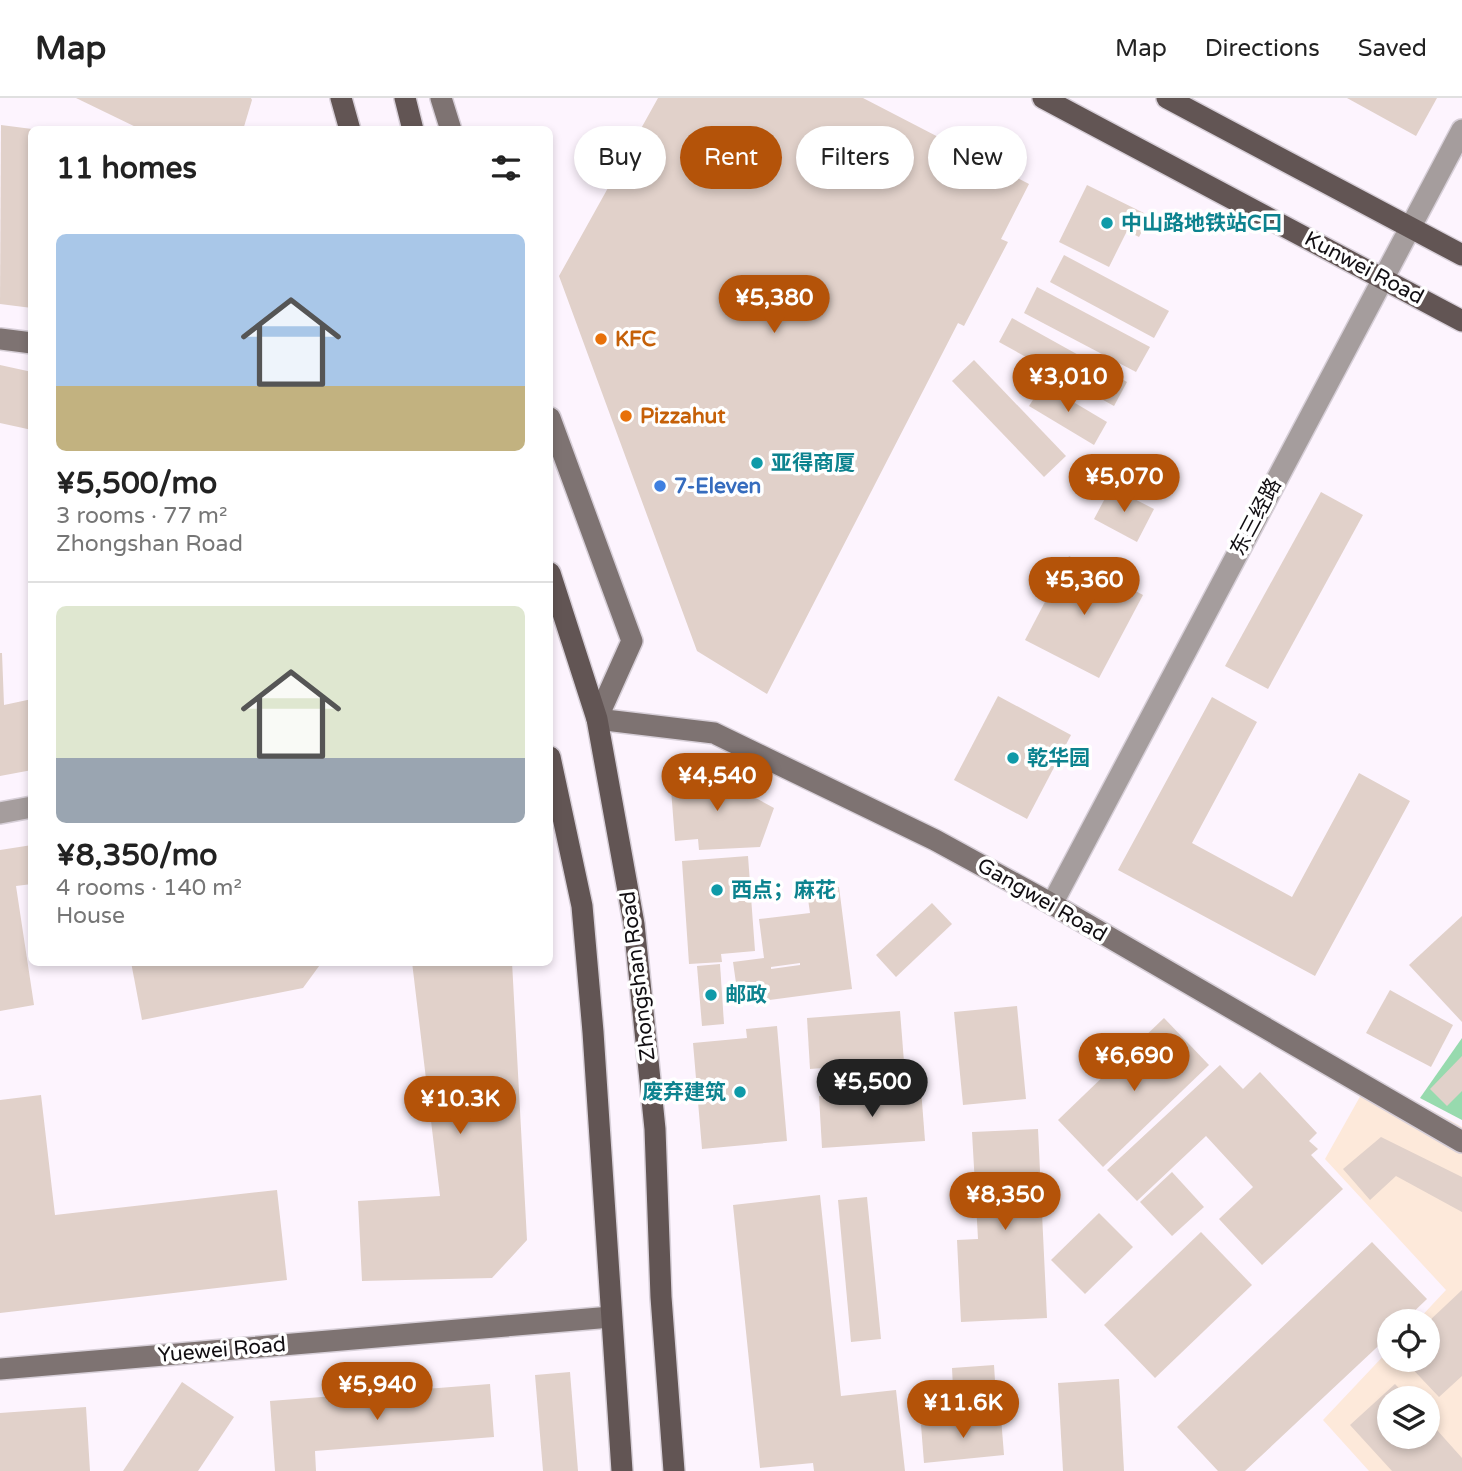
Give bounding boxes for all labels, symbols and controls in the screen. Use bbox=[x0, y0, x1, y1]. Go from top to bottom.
text: Map bbox=[35, 29, 106, 68]
text: Map bbox=[1115, 34, 1167, 63]
text: Directions bbox=[1205, 34, 1320, 63]
text: Saved bbox=[1358, 34, 1427, 63]
chip: Buy bbox=[574, 126, 666, 189]
chip: Rent bbox=[680, 126, 782, 189]
chip: Filters bbox=[796, 126, 914, 189]
chip: New bbox=[928, 126, 1027, 189]
icon: filters bbox=[487, 149, 525, 187]
text: 11 homes bbox=[56, 150, 197, 187]
place label: 中山路地铁站C口 bbox=[1121, 211, 1283, 236]
marker: 中山路地铁站C口 bbox=[1099, 215, 1115, 231]
street label: Kunwei Road bbox=[1300, 226, 1428, 310]
pin: ¥5,380 bbox=[717, 275, 831, 335]
icon: home bbox=[228, 279, 354, 405]
text: ¥5,380 bbox=[735, 284, 813, 312]
place label: KFC bbox=[615, 327, 656, 352]
marker: KFC bbox=[593, 331, 609, 347]
pin: ¥3,010 bbox=[1011, 354, 1125, 414]
text: ¥3,010 bbox=[1029, 363, 1107, 391]
place label: Pizzahut bbox=[640, 404, 725, 429]
marker: Pizzahut bbox=[618, 408, 634, 424]
place label: 亚得商厦 bbox=[771, 451, 855, 476]
pin: ¥5,070 bbox=[1067, 454, 1181, 514]
marker: 亚得商厦 bbox=[749, 455, 765, 471]
text: ¥5,070 bbox=[1085, 463, 1163, 491]
text: ¥5,500/mo bbox=[56, 465, 217, 502]
place label: 7-Eleven bbox=[674, 474, 761, 499]
street label: 东三经路 bbox=[1225, 474, 1287, 560]
marker: 7-Eleven bbox=[652, 478, 668, 494]
text: 3 rooms · 77 m² bbox=[56, 502, 227, 530]
text: Zhongshan Road bbox=[56, 530, 243, 558]
pin: ¥5,360 bbox=[1027, 558, 1141, 617]
text: ¥5,360 bbox=[1045, 566, 1123, 594]
icon: home bbox=[228, 651, 354, 777]
place label: 乾华园 bbox=[1027, 746, 1090, 771]
marker: 乾华园 bbox=[1005, 750, 1021, 766]
pin: ¥4,540 bbox=[660, 754, 774, 813]
text: ¥4,540 bbox=[678, 762, 756, 790]
text: ¥8,350/mo bbox=[56, 837, 218, 874]
street label: Gangwei Road bbox=[973, 853, 1111, 947]
text: 4 rooms · 140 m² bbox=[56, 874, 242, 902]
place label: 西点；麻花 bbox=[731, 878, 836, 903]
marker: 西点；麻花 bbox=[709, 882, 725, 898]
street label: Zhongshan Road bbox=[615, 890, 661, 1062]
text: House bbox=[56, 902, 125, 930]
place label: 邮政 bbox=[725, 983, 767, 1008]
marker: 邮政 bbox=[703, 987, 719, 1003]
pin: ¥6,690 bbox=[1077, 1034, 1191, 1093]
text: ¥6,690 bbox=[1095, 1042, 1173, 1070]
pin: ¥5,500 bbox=[815, 1060, 929, 1119]
text: ¥5,500 bbox=[833, 1068, 911, 1096]
pin: ¥10.3K bbox=[403, 1076, 517, 1136]
place label: 废弃建筑 bbox=[642, 1080, 726, 1105]
marker: 废弃建筑 bbox=[732, 1084, 748, 1100]
text: ¥10.3K bbox=[420, 1085, 500, 1113]
pin: ¥8,350 bbox=[948, 1172, 1062, 1232]
text: ¥8,350 bbox=[966, 1181, 1044, 1209]
map controls bbox=[1377, 1309, 1440, 1449]
button: locate bbox=[1377, 1309, 1440, 1372]
street label: Yuewei Road bbox=[157, 1332, 287, 1368]
pin: ¥5,940 bbox=[320, 1362, 434, 1422]
text: ¥5,940 bbox=[338, 1371, 416, 1399]
pin: ¥11.6K bbox=[906, 1380, 1020, 1440]
button: layers bbox=[1377, 1386, 1440, 1449]
text: ¥11.6K bbox=[923, 1389, 1003, 1417]

